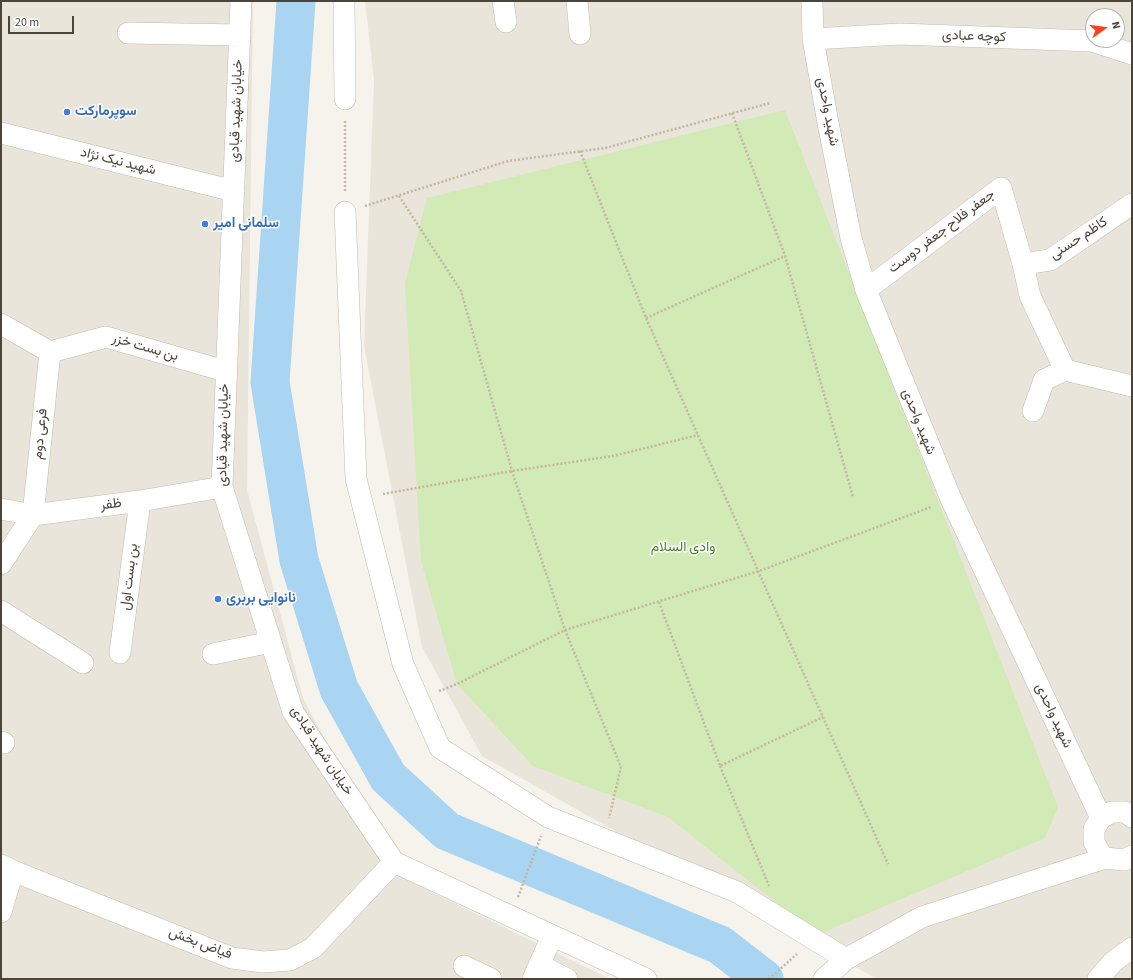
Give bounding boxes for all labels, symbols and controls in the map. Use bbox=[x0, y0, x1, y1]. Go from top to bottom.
scale bar bbox=[10, 8, 76, 34]
north arrow bbox=[1085, 8, 1125, 48]
text: 20 m bbox=[15, 14, 39, 31]
text: N bbox=[1108, 20, 1124, 31]
street label: کوچه عبادی bbox=[942, 27, 1006, 47]
street label: خیابان شهید قبادی bbox=[227, 59, 247, 163]
street label: شهید واحدی bbox=[812, 76, 842, 148]
place label: سوپرمارکت bbox=[75, 104, 137, 120]
marker: سوپرمارکت bbox=[62, 107, 72, 117]
street label: شهید نیک نژاد bbox=[79, 145, 157, 179]
street label: جعفر فلاح جعفر دوست bbox=[885, 186, 999, 278]
street label: کاظم حسنی bbox=[1047, 214, 1111, 264]
place label: سلمانی امیر bbox=[213, 216, 279, 232]
marker: سلمانی امیر bbox=[200, 219, 210, 229]
street label: بن بست خزر bbox=[110, 331, 180, 365]
street label: خیابان شهید قبادی bbox=[215, 383, 233, 487]
street label: شهید واحدی bbox=[897, 387, 939, 457]
street label: فرعی دوم bbox=[30, 408, 52, 460]
street label: ظفر bbox=[99, 495, 123, 515]
park label: وادی السلام bbox=[651, 540, 715, 556]
street label: بن بست اول bbox=[118, 543, 142, 611]
place label: نانوایی بربری bbox=[226, 591, 296, 607]
marker: نانوایی بربری bbox=[213, 594, 223, 604]
street label: شهید واحدی bbox=[1031, 681, 1075, 751]
street label: خیابان شهید قبادی bbox=[286, 703, 356, 799]
street label: فیاض بخش bbox=[166, 924, 234, 964]

